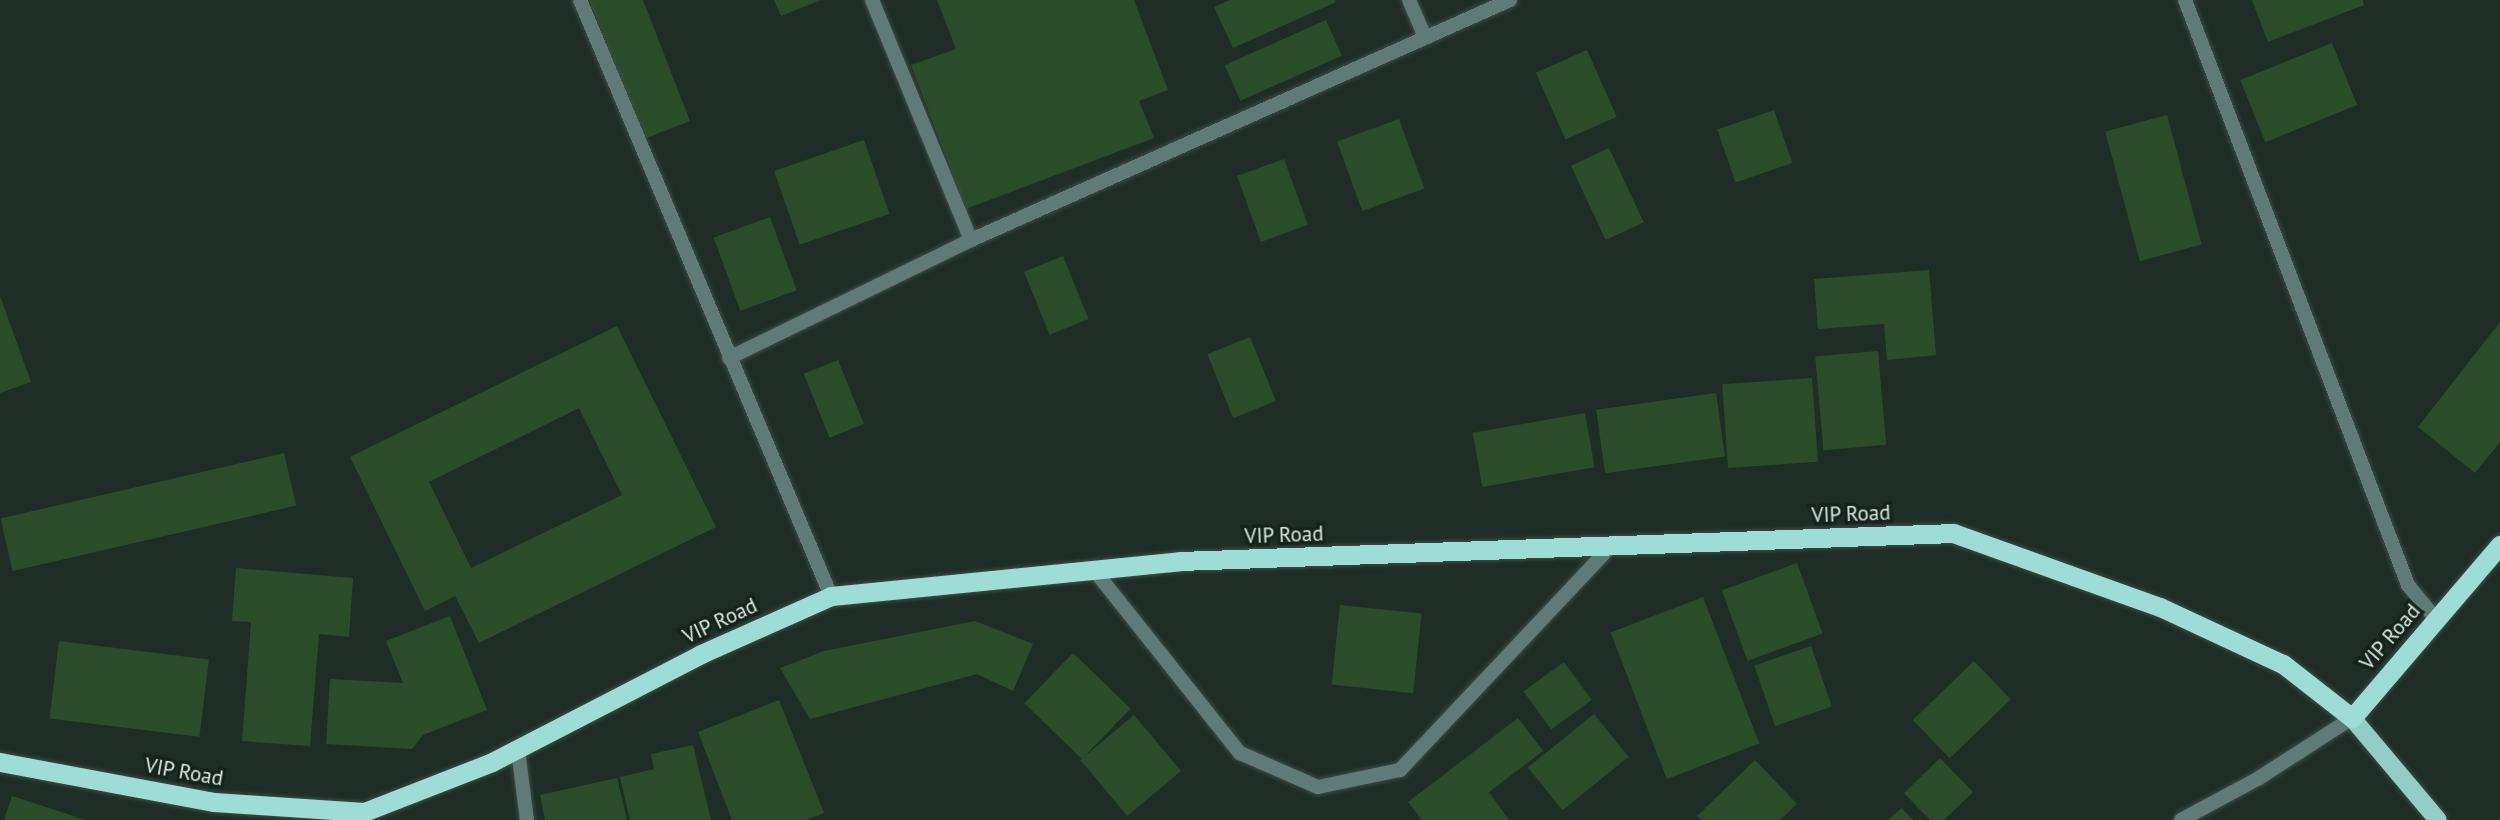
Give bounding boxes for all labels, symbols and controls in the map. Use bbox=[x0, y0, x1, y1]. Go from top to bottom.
street label: VIP Road bbox=[1811, 500, 1891, 528]
street label: VIP Road bbox=[1244, 521, 1324, 549]
street label: VIP Road bbox=[678, 593, 762, 649]
street label: VIP Road bbox=[2354, 599, 2426, 675]
street label: VIP Road bbox=[142, 753, 226, 791]

